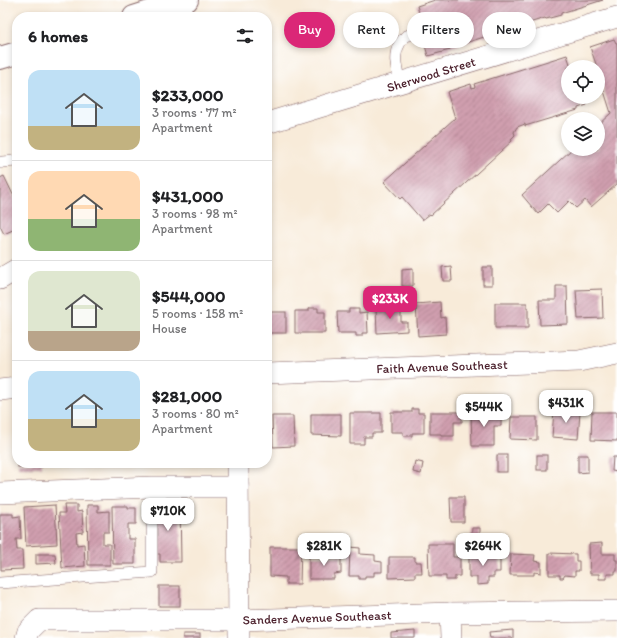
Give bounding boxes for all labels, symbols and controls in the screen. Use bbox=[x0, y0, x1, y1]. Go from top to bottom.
chip: Buy bbox=[284, 12, 335, 48]
chip: Rent bbox=[343, 12, 399, 48]
chip: Filters bbox=[407, 12, 474, 48]
chip: New bbox=[482, 12, 536, 48]
icon: filters bbox=[234, 25, 256, 47]
text: 6 homes bbox=[28, 26, 88, 46]
street label: Sherwood Street bbox=[385, 54, 478, 95]
map controls bbox=[561, 60, 605, 156]
button: locate bbox=[561, 60, 605, 104]
text: $233,000 bbox=[152, 85, 224, 105]
icon: home bbox=[60, 86, 108, 134]
text: 3 rooms · 77 m² bbox=[152, 105, 237, 120]
button: layers bbox=[561, 112, 605, 156]
text: Apartment bbox=[152, 120, 213, 135]
text: $431,000 bbox=[152, 186, 223, 206]
icon: home bbox=[60, 187, 108, 235]
text: 3 rooms · 98 m² bbox=[152, 206, 238, 221]
text: Apartment bbox=[152, 221, 213, 236]
text: $544,000 bbox=[152, 286, 225, 306]
pin: $233K bbox=[362, 286, 418, 320]
icon: home bbox=[60, 287, 108, 335]
text: $233K bbox=[372, 291, 408, 306]
text: 5 rooms · 158 m² bbox=[152, 306, 243, 321]
text: House bbox=[152, 321, 187, 336]
street label: Faith Avenue Southeast bbox=[376, 357, 508, 376]
text: $281,000 bbox=[152, 386, 222, 406]
icon: home bbox=[60, 387, 108, 435]
pin: $431K bbox=[538, 390, 594, 424]
pin: $544K bbox=[456, 394, 512, 428]
text: $431K bbox=[548, 395, 584, 410]
text: $544K bbox=[465, 399, 503, 414]
text: 3 rooms · 80 m² bbox=[152, 406, 239, 421]
text: Apartment bbox=[152, 421, 213, 436]
pin: $710K bbox=[140, 498, 196, 532]
text: $710K bbox=[150, 503, 186, 518]
pin: $281K bbox=[296, 533, 352, 567]
pin: $264K bbox=[455, 533, 511, 567]
text: $281K bbox=[307, 538, 341, 553]
text: $264K bbox=[465, 538, 501, 553]
street label: Sanders Avenue Southeast bbox=[242, 607, 392, 628]

